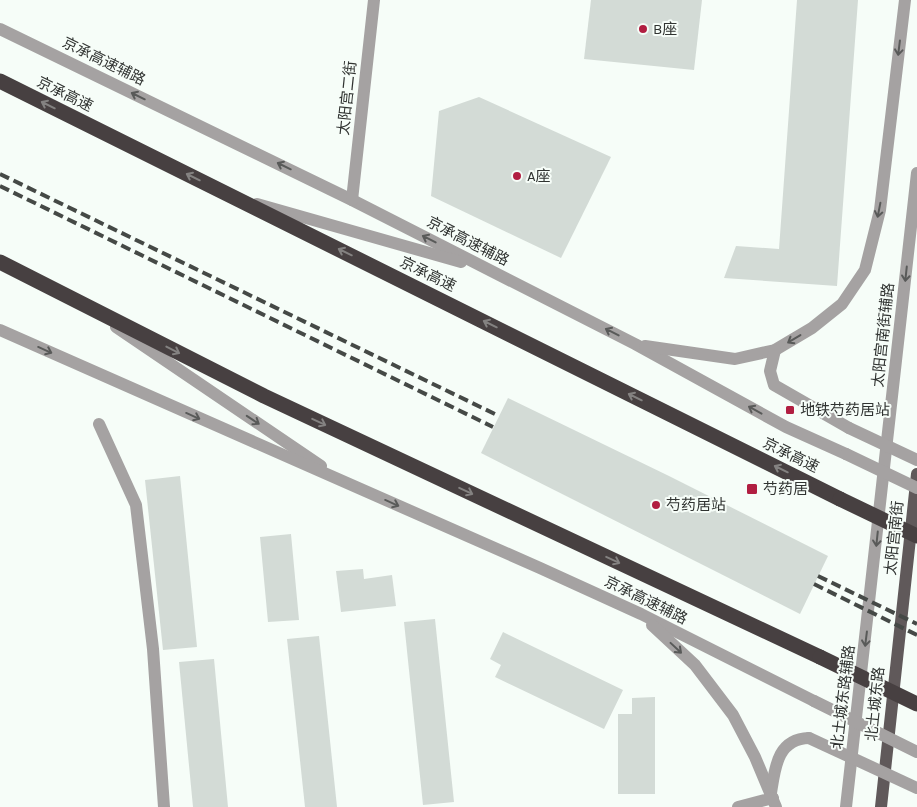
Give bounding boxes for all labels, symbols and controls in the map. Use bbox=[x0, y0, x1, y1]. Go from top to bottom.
place label: B座 bbox=[653, 20, 677, 38]
marker: B座 bbox=[637, 23, 649, 35]
street label: 京承高速辅路 bbox=[60, 33, 148, 89]
one-way arrow bbox=[894, 40, 904, 56]
street label: 太阳宫二街 bbox=[334, 60, 360, 136]
street label: 京承高速 bbox=[34, 73, 96, 115]
one-way arrow bbox=[130, 90, 145, 100]
one-way arrow bbox=[41, 99, 56, 109]
one-way arrow bbox=[277, 161, 292, 171]
place label: A座 bbox=[527, 167, 551, 185]
marker: A座 bbox=[511, 170, 523, 182]
one-way arrow bbox=[186, 172, 201, 182]
one-way arrow bbox=[874, 201, 884, 217]
street label: 京承高速辅路 bbox=[424, 213, 512, 269]
one-way arrow bbox=[422, 234, 437, 243]
one-way arrow bbox=[337, 247, 352, 257]
street label: 京承高速 bbox=[397, 253, 459, 295]
one-way arrow bbox=[901, 265, 911, 281]
street label: 太阳宫南街辅路 bbox=[869, 282, 897, 388]
one-way arrow bbox=[483, 319, 498, 328]
one-way arrow bbox=[605, 327, 620, 336]
one-way arrow bbox=[787, 333, 801, 344]
one-way arrow bbox=[37, 346, 52, 356]
one-way arrow bbox=[165, 346, 180, 355]
one-way arrow bbox=[628, 392, 643, 402]
place label: 地铁芍药居站 bbox=[800, 401, 890, 419]
one-way arrow bbox=[748, 404, 763, 414]
marker: 地铁芍药居站 bbox=[784, 404, 796, 416]
one-way arrow bbox=[185, 411, 200, 421]
one-way arrow bbox=[246, 415, 260, 425]
one-way arrow bbox=[311, 418, 326, 427]
street label: 京承高速 bbox=[760, 434, 822, 476]
one-way arrow bbox=[774, 464, 789, 473]
place label: 芍药居 bbox=[763, 480, 808, 498]
marker: 芍药居 bbox=[745, 482, 759, 496]
one-way arrow bbox=[458, 487, 473, 496]
place label: 芍药居站 bbox=[666, 496, 726, 514]
one-way arrow bbox=[384, 498, 399, 508]
marker: 芍药居站 bbox=[650, 499, 662, 511]
street label: 太阳宫南街 bbox=[881, 500, 907, 576]
one-way arrow bbox=[872, 531, 882, 547]
one-way arrow bbox=[605, 556, 620, 566]
street label: 京承高速辅路 bbox=[602, 572, 690, 628]
one-way arrow bbox=[861, 631, 871, 647]
one-way arrow bbox=[670, 642, 683, 654]
street label: 北土城东路辅路 bbox=[828, 644, 858, 750]
street label: 北土城东路 bbox=[862, 666, 888, 742]

